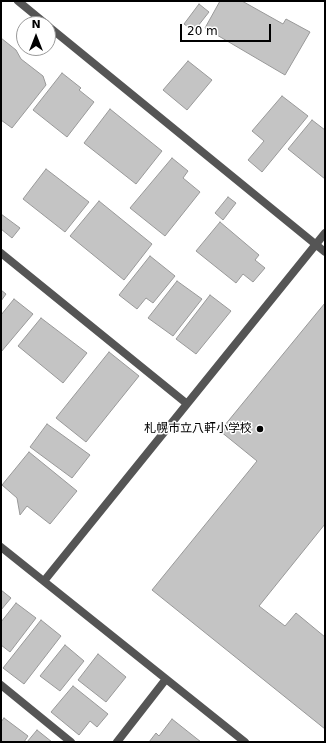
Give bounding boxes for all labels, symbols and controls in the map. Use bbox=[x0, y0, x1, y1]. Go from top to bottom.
north arrow bbox=[16, 16, 56, 56]
scale bar bbox=[182, 16, 273, 42]
text: N bbox=[31, 18, 41, 31]
text: 20 m bbox=[187, 24, 218, 38]
place label: 札幌市立八軒小学校 bbox=[144, 422, 252, 436]
marker: 札幌市立八軒小学校 bbox=[255, 424, 265, 434]

